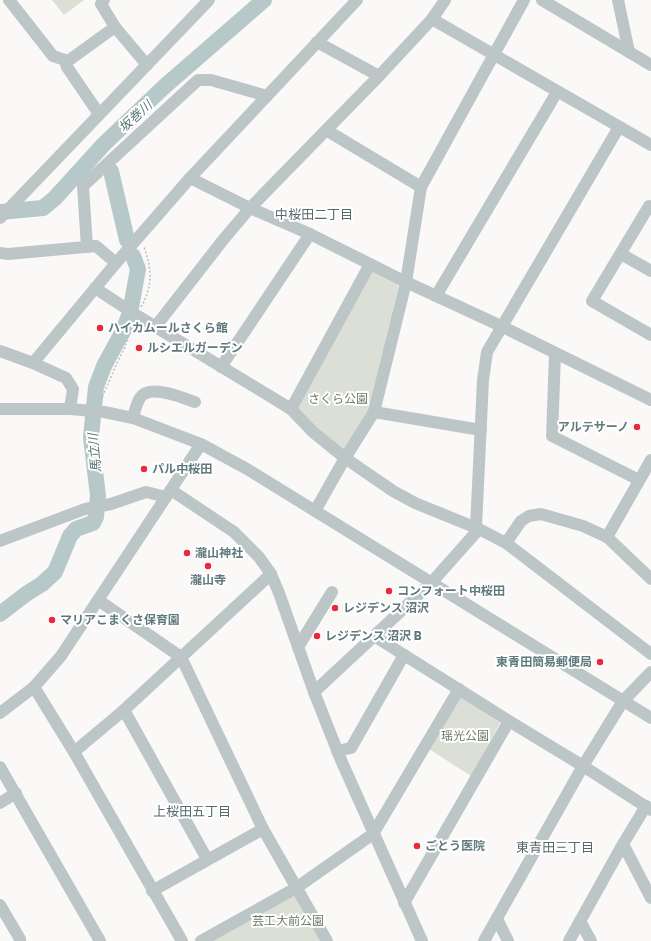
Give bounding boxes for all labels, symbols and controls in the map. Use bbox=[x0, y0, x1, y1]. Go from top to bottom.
water label: 坂巻川 bbox=[114, 95, 158, 136]
district label: 中桜田二丁目 bbox=[275, 205, 353, 224]
place label: ハイカムールさくら館 bbox=[108, 319, 228, 336]
marker: ハイカムールさくら館 bbox=[95, 323, 105, 333]
place label: ルシエルガーデン bbox=[147, 339, 243, 356]
marker: ルシエルガーデン bbox=[134, 343, 144, 353]
park label: さくら公園 bbox=[308, 390, 368, 407]
place label: アルテサーノ bbox=[558, 418, 629, 435]
marker: アルテサーノ bbox=[632, 422, 642, 432]
water label: 馬立川 bbox=[83, 431, 106, 473]
place label: パル中桜田 bbox=[152, 460, 212, 477]
marker: パル中桜田 bbox=[139, 464, 149, 474]
place label: 瀧山神社 bbox=[195, 544, 243, 561]
marker: 瀧山神社 bbox=[182, 548, 192, 558]
marker: 瀧山寺 bbox=[203, 561, 213, 571]
place label: 瀧山寺 bbox=[190, 571, 226, 588]
place label: コンフォート中桜田 bbox=[397, 582, 505, 599]
marker: コンフォート中桜田 bbox=[384, 586, 394, 596]
place label: レジデンス 沼沢 bbox=[343, 599, 429, 616]
marker: レジデンス 沼沢 bbox=[330, 603, 340, 613]
place label: マリアこまくさ保育園 bbox=[60, 611, 180, 628]
marker: マリアこまくさ保育園 bbox=[47, 615, 57, 625]
place label: レジデンス 沼沢 B bbox=[325, 627, 422, 644]
marker: レジデンス 沼沢 B bbox=[312, 631, 322, 641]
place label: 東青田簡易郵便局 bbox=[496, 653, 592, 670]
marker: 東青田簡易郵便局 bbox=[595, 657, 605, 667]
park label: 瑶光公園 bbox=[441, 727, 489, 744]
district label: 上桜田五丁目 bbox=[153, 802, 231, 821]
place label: ごとう医院 bbox=[425, 837, 485, 854]
district label: 東青田三丁目 bbox=[516, 838, 594, 857]
marker: ごとう医院 bbox=[412, 841, 422, 851]
park label: 芸工大前公園 bbox=[252, 912, 324, 929]

